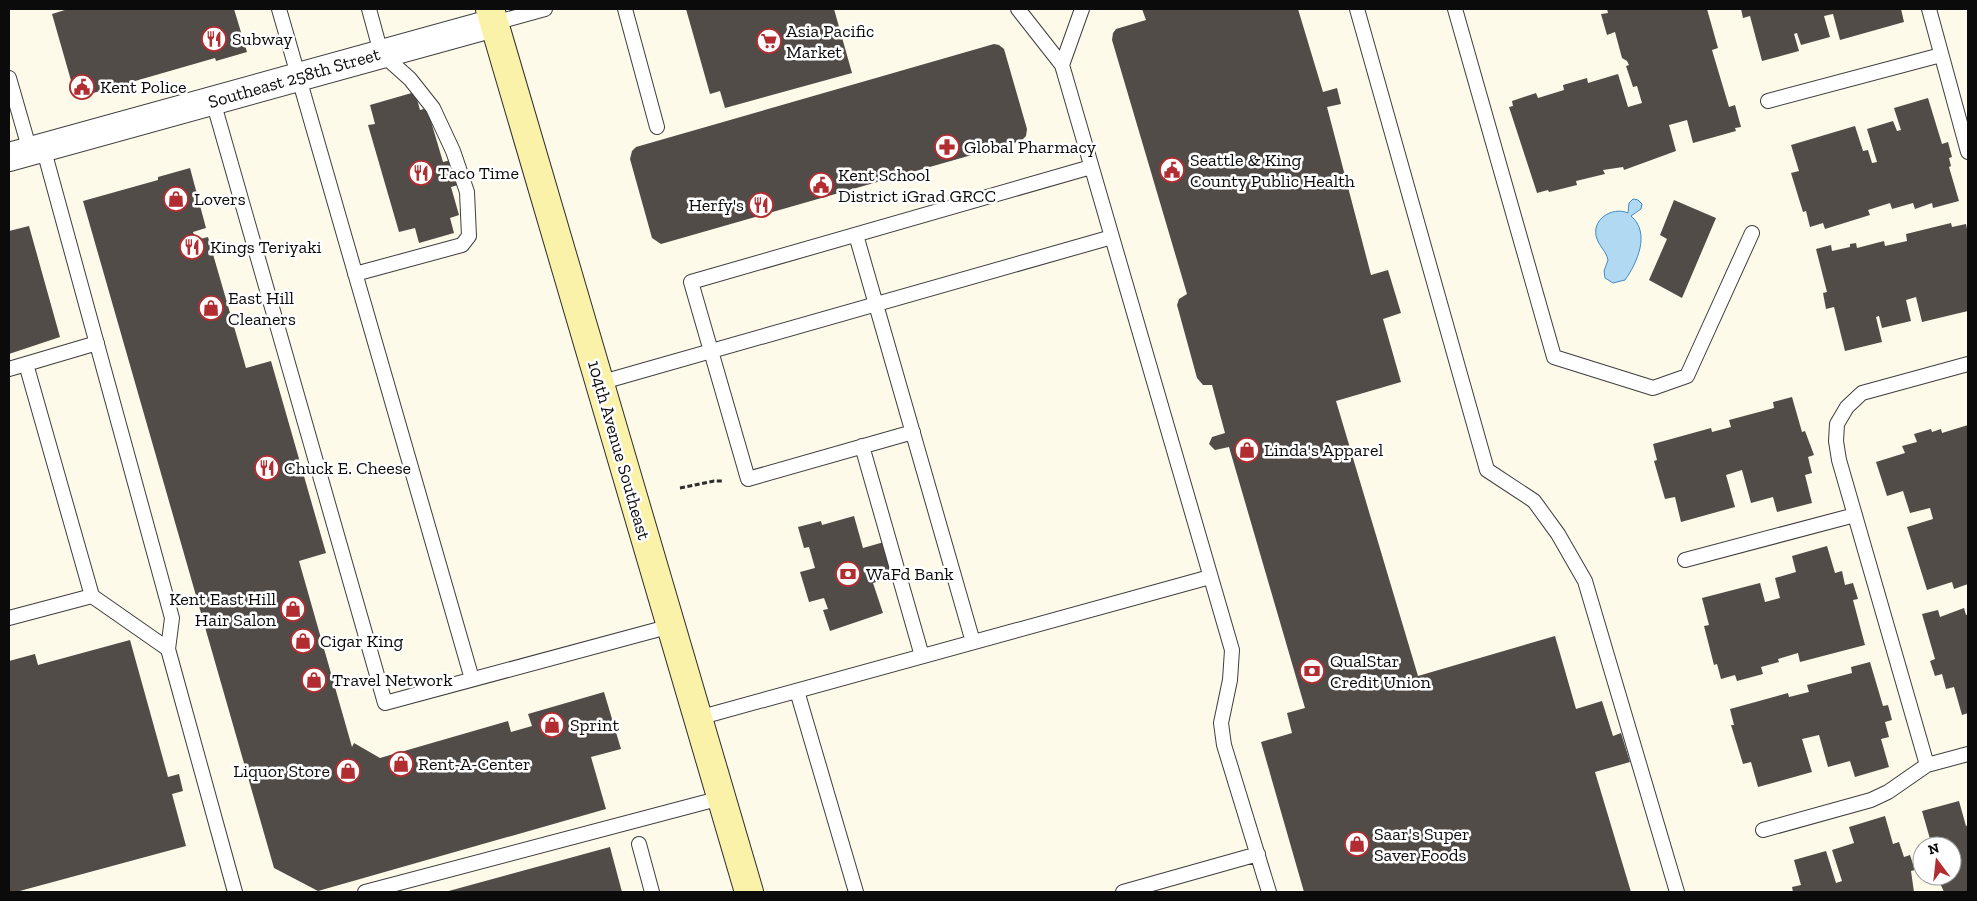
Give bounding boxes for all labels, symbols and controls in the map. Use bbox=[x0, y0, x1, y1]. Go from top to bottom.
place label: Asia Pacific Market bbox=[786, 20, 874, 63]
restaurant icon: Subway bbox=[201, 26, 227, 52]
place label: Subway bbox=[232, 28, 293, 50]
supermarket icon: Asia Pacific Market bbox=[756, 28, 782, 54]
street label: Southeast 258th Street bbox=[206, 43, 383, 113]
public building icon: Kent Police bbox=[69, 74, 95, 100]
place label: Kent Police bbox=[100, 76, 187, 98]
pharmacy icon: Global Pharmacy bbox=[934, 134, 960, 160]
place label: Global Pharmacy bbox=[964, 136, 1097, 158]
place label: Seattle & King County Public Health bbox=[1190, 149, 1355, 192]
public building icon: Seattle & King County Public Health bbox=[1159, 157, 1185, 183]
restaurant icon: Taco Time bbox=[408, 160, 434, 186]
place label: Taco Time bbox=[438, 162, 519, 184]
place label: Kent School District iGrad GRCC bbox=[838, 164, 996, 207]
public building icon: Kent School District iGrad GRCC bbox=[808, 172, 834, 198]
shop icon: Lovers bbox=[163, 186, 189, 212]
place label: Lovers bbox=[194, 188, 246, 210]
restaurant icon: Herfy's bbox=[748, 192, 774, 218]
place label: Herfy's bbox=[689, 194, 744, 216]
restaurant icon: Kings Teriyaki bbox=[179, 234, 205, 260]
place label: Kings Teriyaki bbox=[210, 236, 322, 258]
place label: East Hill Cleaners bbox=[228, 287, 296, 330]
shop icon: East Hill Cleaners bbox=[198, 295, 224, 321]
street label: 104th Avenue Southeast bbox=[583, 358, 655, 543]
shop icon: Linda's Apparel bbox=[1234, 437, 1260, 463]
place label: Linda's Apparel bbox=[1264, 439, 1383, 461]
restaurant icon: Chuck E. Cheese bbox=[254, 455, 280, 481]
place label: Chuck E. Cheese bbox=[284, 457, 411, 479]
bank icon: WaFd Bank bbox=[835, 561, 861, 587]
place label: WaFd Bank bbox=[866, 563, 954, 585]
place label: Kent East Hill Hair Salon bbox=[169, 588, 277, 631]
shop icon: Kent East Hill Hair Salon bbox=[280, 596, 306, 622]
shop icon: Cigar King bbox=[290, 628, 316, 654]
place label: Cigar King bbox=[320, 630, 403, 652]
place label: QualStar Credit Union bbox=[1330, 650, 1431, 693]
bank icon: QualStar Credit Union bbox=[1299, 658, 1325, 684]
shop icon: Travel Network bbox=[301, 667, 327, 693]
place label: Travel Network bbox=[332, 669, 453, 691]
shop icon: Sprint bbox=[539, 712, 565, 738]
place label: Sprint bbox=[570, 714, 619, 736]
shop icon: Rent-A-Center bbox=[388, 751, 414, 777]
place label: Rent-A-Center bbox=[418, 753, 531, 775]
shop icon: Liquor Store bbox=[335, 758, 361, 784]
place label: Liquor Store bbox=[233, 760, 330, 782]
place label: Saar's Super Saver Foods bbox=[1374, 823, 1470, 866]
shop icon: Saar's Super Saver Foods bbox=[1344, 831, 1370, 857]
north arrow bbox=[1912, 836, 1962, 886]
text: N bbox=[1926, 839, 1941, 859]

